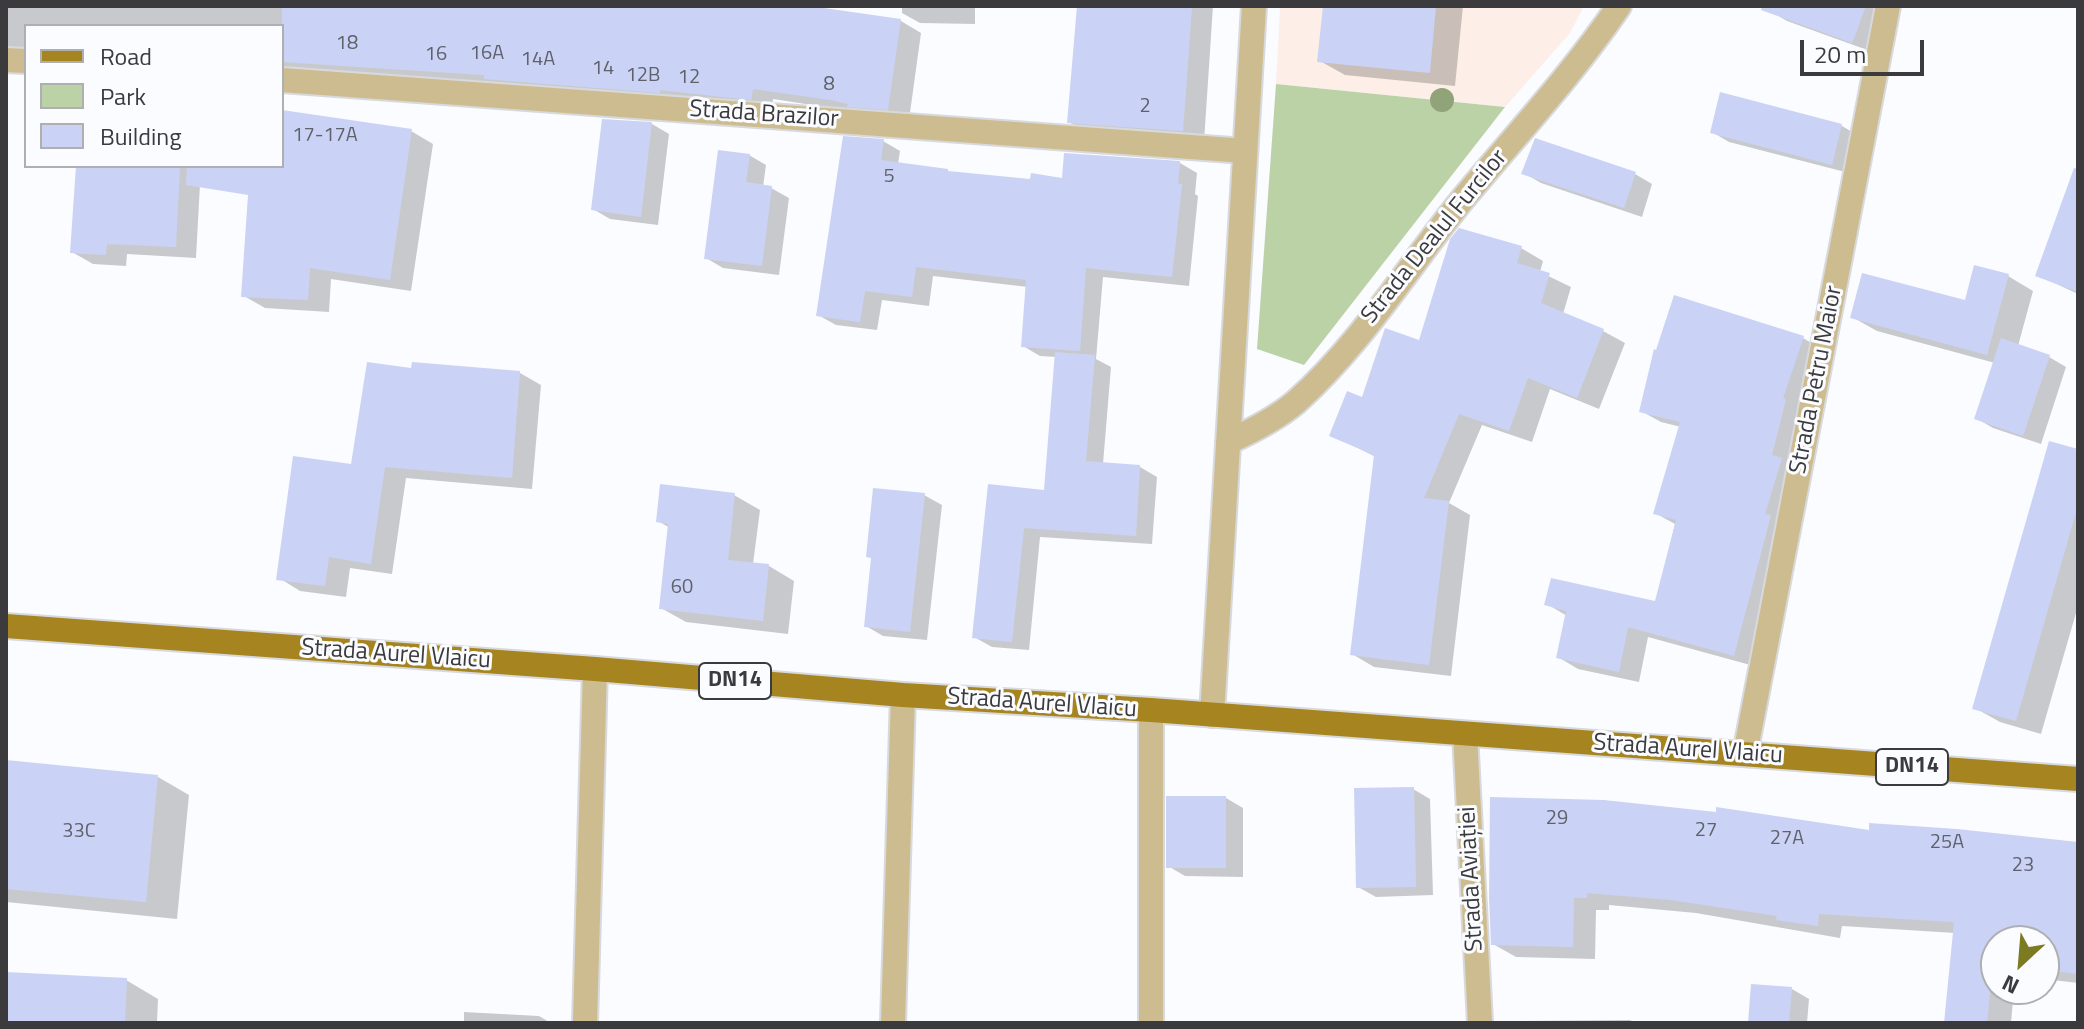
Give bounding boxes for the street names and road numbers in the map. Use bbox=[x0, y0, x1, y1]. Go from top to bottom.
street label: Strada Brazilor bbox=[689, 95, 839, 135]
street label: Strada Dealul Furcilor bbox=[1356, 144, 1514, 330]
street label: Strada Petru Maior bbox=[1785, 284, 1849, 476]
street label: Strada Aurel Vlaicu bbox=[300, 634, 492, 676]
road number: DN14 bbox=[699, 663, 771, 699]
street label: Strada Aurel Vlaicu bbox=[946, 683, 1138, 725]
street label: Strada Aurel Vlaicu bbox=[1592, 729, 1784, 771]
road number: DN14 bbox=[1876, 749, 1948, 785]
street label: Strada Aviației bbox=[1454, 806, 1490, 952]

